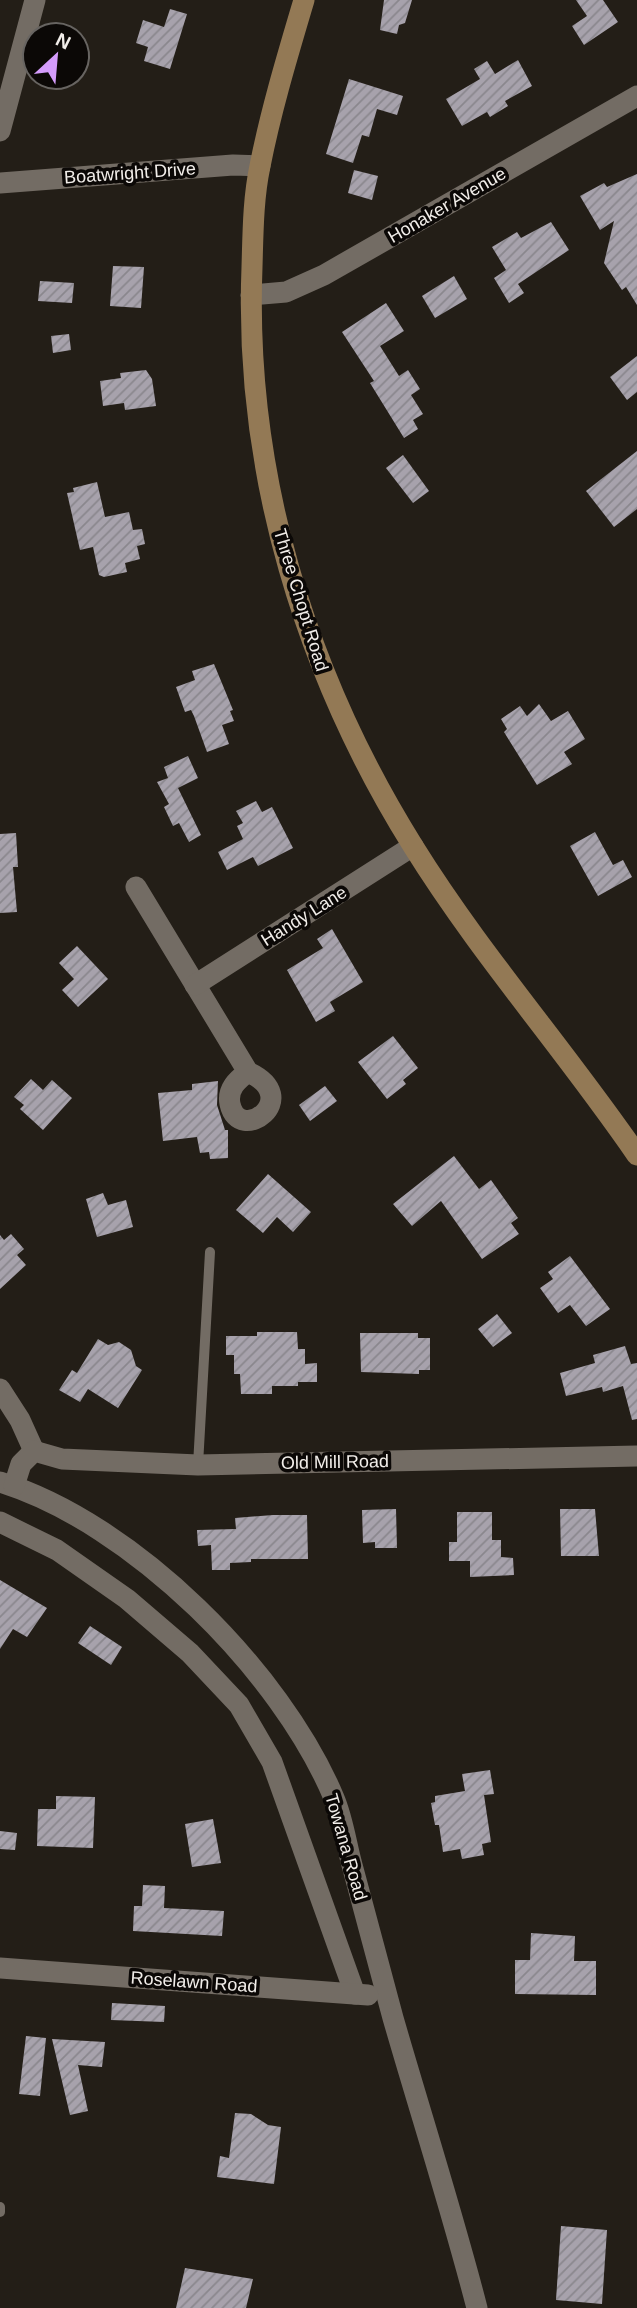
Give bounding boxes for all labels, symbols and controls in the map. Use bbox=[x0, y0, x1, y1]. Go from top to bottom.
north arrow bbox=[21, 21, 91, 91]
text: N bbox=[52, 29, 74, 54]
street label: Boatwright Drive bbox=[63, 158, 197, 188]
street label: Honaker Avenue bbox=[385, 163, 509, 247]
street label: Three Chopt Road bbox=[270, 526, 332, 674]
street label: Handy Lane bbox=[258, 882, 350, 950]
street label: Old Mill Road bbox=[281, 1451, 389, 1473]
street label: Towana Road bbox=[321, 1791, 371, 1903]
street label: Roselawn Road bbox=[130, 1968, 258, 1996]

